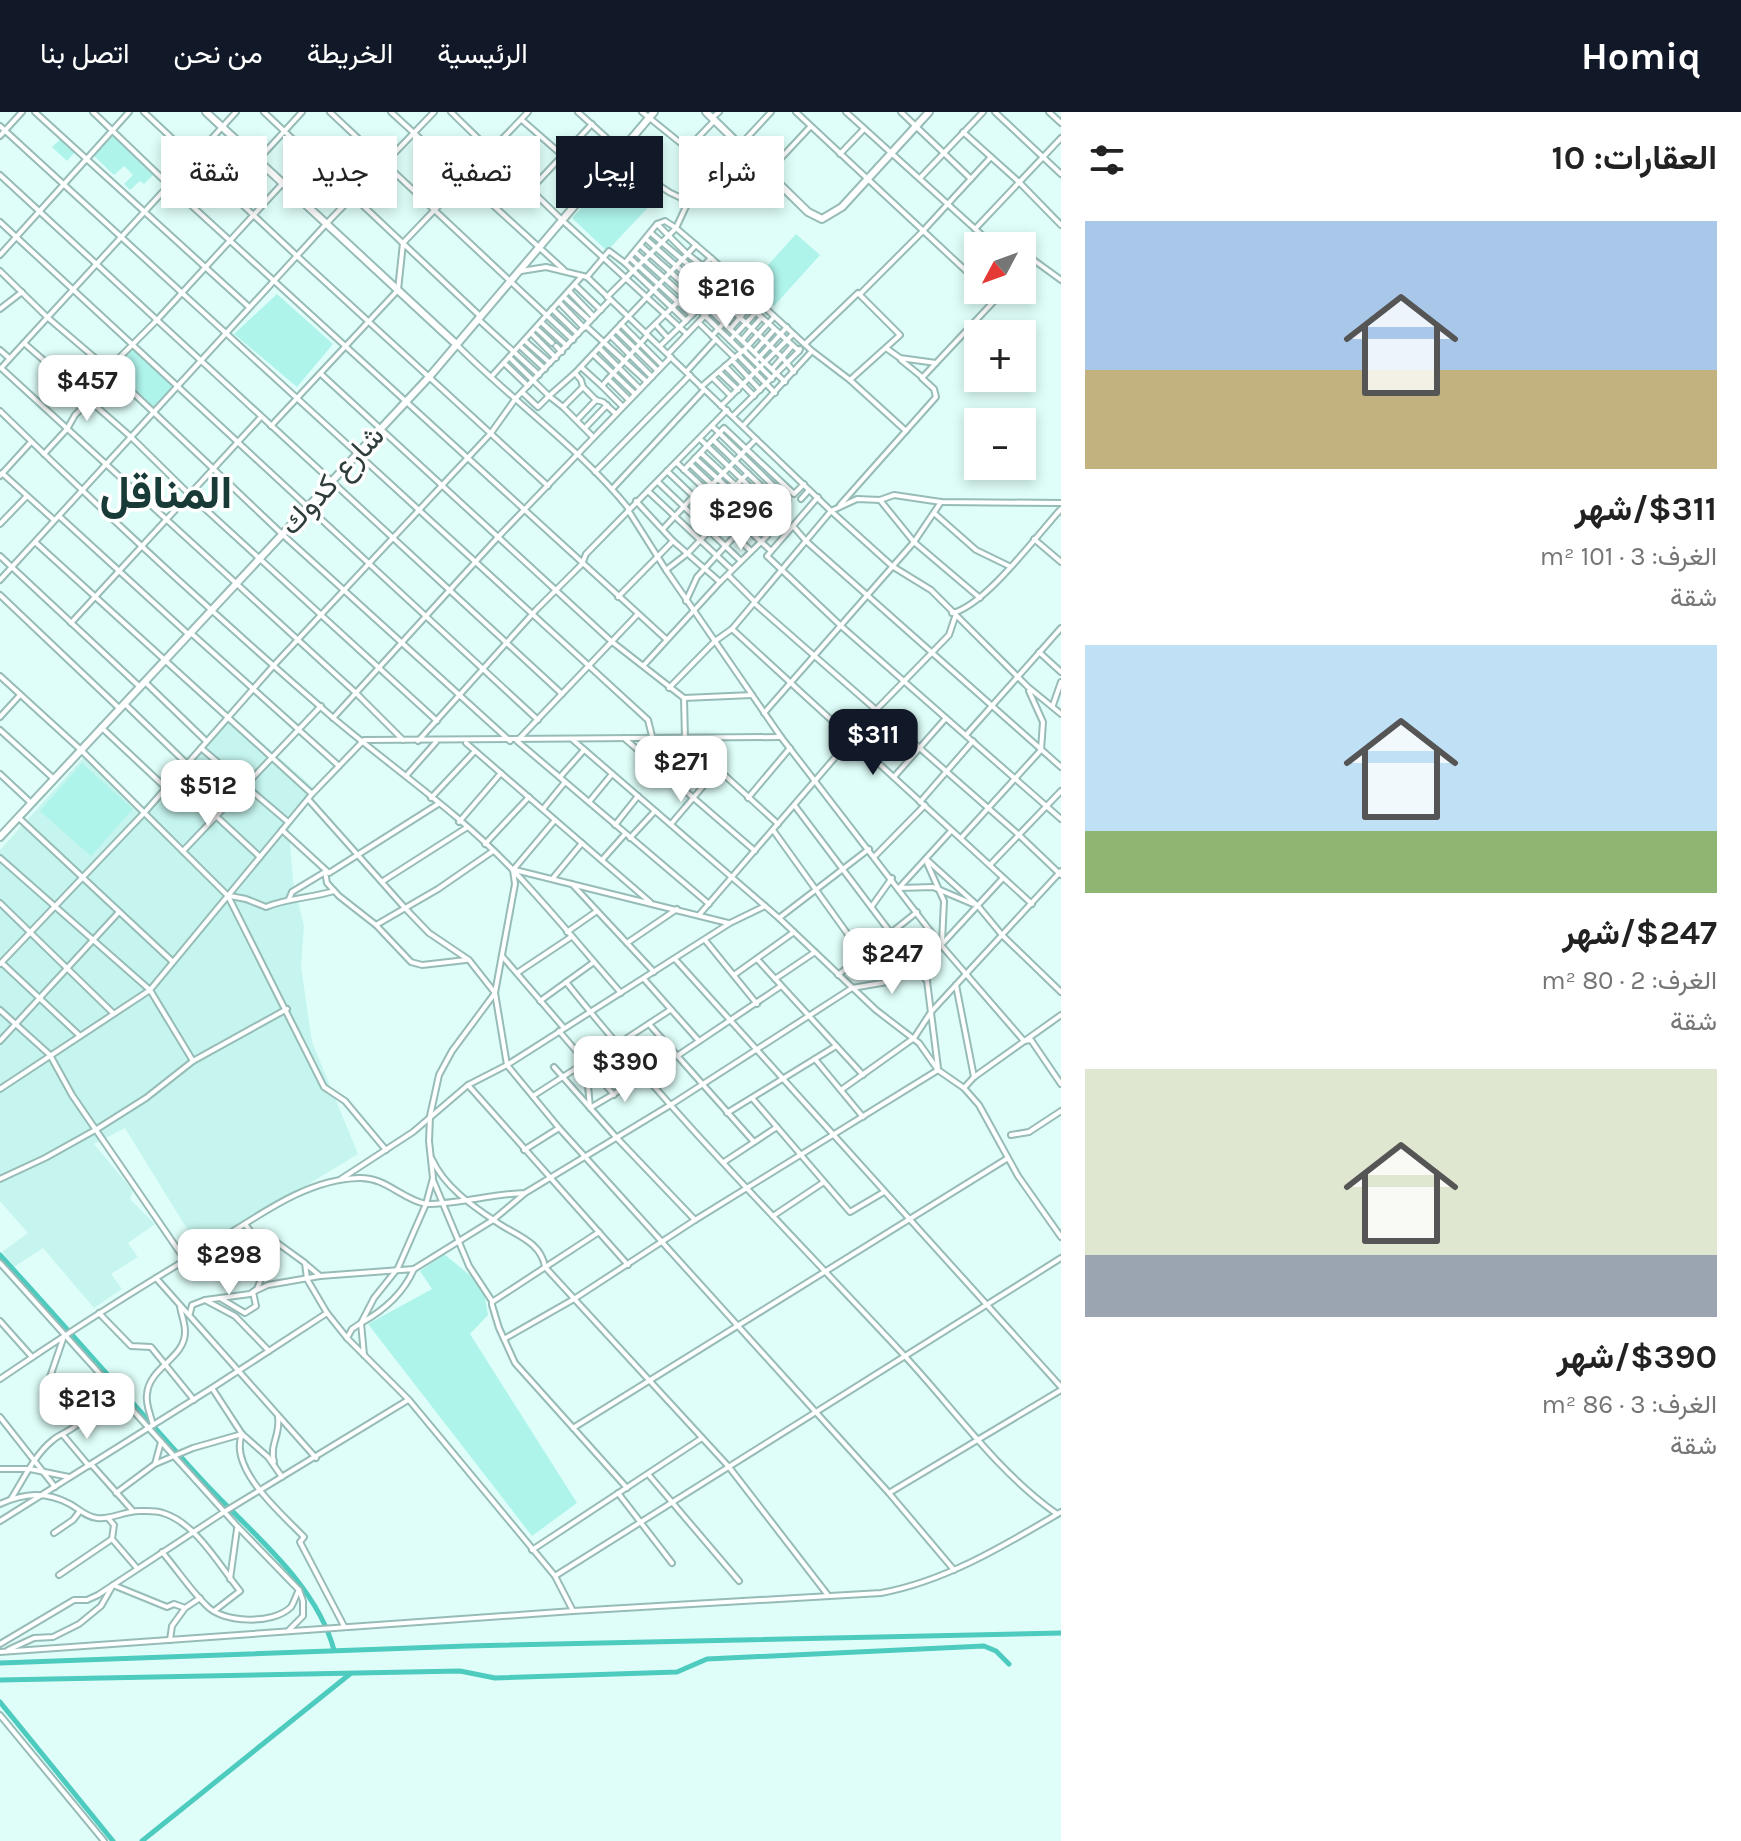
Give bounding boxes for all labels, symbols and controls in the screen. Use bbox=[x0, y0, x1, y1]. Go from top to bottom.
text: Homiq bbox=[1581, 34, 1701, 79]
text: اتصل بنا bbox=[40, 37, 130, 70]
text: من نحن bbox=[174, 37, 263, 70]
text: الخريطة bbox=[307, 37, 393, 70]
text: الرئيسية bbox=[437, 37, 528, 70]
chip: شقة bbox=[161, 136, 267, 208]
chip: جديد bbox=[283, 136, 397, 208]
chip: تصفية bbox=[413, 136, 540, 208]
chip: إيجار bbox=[556, 136, 663, 208]
chip: شراء bbox=[679, 136, 784, 208]
icon: filters bbox=[1085, 138, 1129, 182]
text: العقارات: 10 bbox=[1552, 138, 1717, 178]
north arrow bbox=[964, 232, 1036, 304]
map controls bbox=[964, 232, 1036, 480]
pin: $216 bbox=[679, 262, 773, 330]
text: $216 bbox=[697, 272, 755, 303]
icon: home bbox=[1329, 273, 1473, 417]
button: + bbox=[964, 320, 1036, 392]
pin: $457 bbox=[40, 355, 134, 423]
text: $457 bbox=[56, 365, 118, 396]
button: − bbox=[964, 408, 1036, 480]
street label: شارع كدوك bbox=[272, 418, 393, 544]
district label: المناقل bbox=[99, 466, 233, 520]
pin: $296 bbox=[694, 484, 788, 552]
text: $311/شهر bbox=[1575, 489, 1717, 529]
text: $296 bbox=[708, 494, 774, 525]
text: الغرف: 3 · 101 m² bbox=[1540, 541, 1717, 572]
text: شقة bbox=[1670, 582, 1717, 613]
icon: home bbox=[1329, 697, 1473, 841]
pin: $311 bbox=[826, 709, 920, 777]
text: $311 bbox=[847, 719, 899, 750]
pin: $271 bbox=[634, 736, 728, 804]
text: $271 bbox=[653, 746, 709, 777]
pin: $512 bbox=[161, 760, 255, 828]
text: $512 bbox=[179, 770, 237, 801]
text: $247/شهر bbox=[1562, 913, 1717, 953]
pin: $247 bbox=[845, 928, 939, 996]
text: $247 bbox=[861, 938, 923, 969]
text: الغرف: 2 · 80 m² bbox=[1541, 965, 1717, 996]
text: شقة bbox=[1670, 1006, 1717, 1037]
pin: $390 bbox=[578, 1036, 672, 1104]
text: $390 bbox=[592, 1046, 658, 1077]
icon: home bbox=[1329, 1121, 1473, 1265]
pin: $298 bbox=[182, 1229, 276, 1297]
text: $298 bbox=[196, 1239, 262, 1270]
text: $390/شهر bbox=[1557, 1337, 1717, 1377]
pin: $213 bbox=[40, 1373, 134, 1441]
text: $213 bbox=[57, 1383, 117, 1414]
text: الغرف: 3 · 86 m² bbox=[1541, 1389, 1717, 1420]
text: شقة bbox=[1670, 1430, 1717, 1461]

